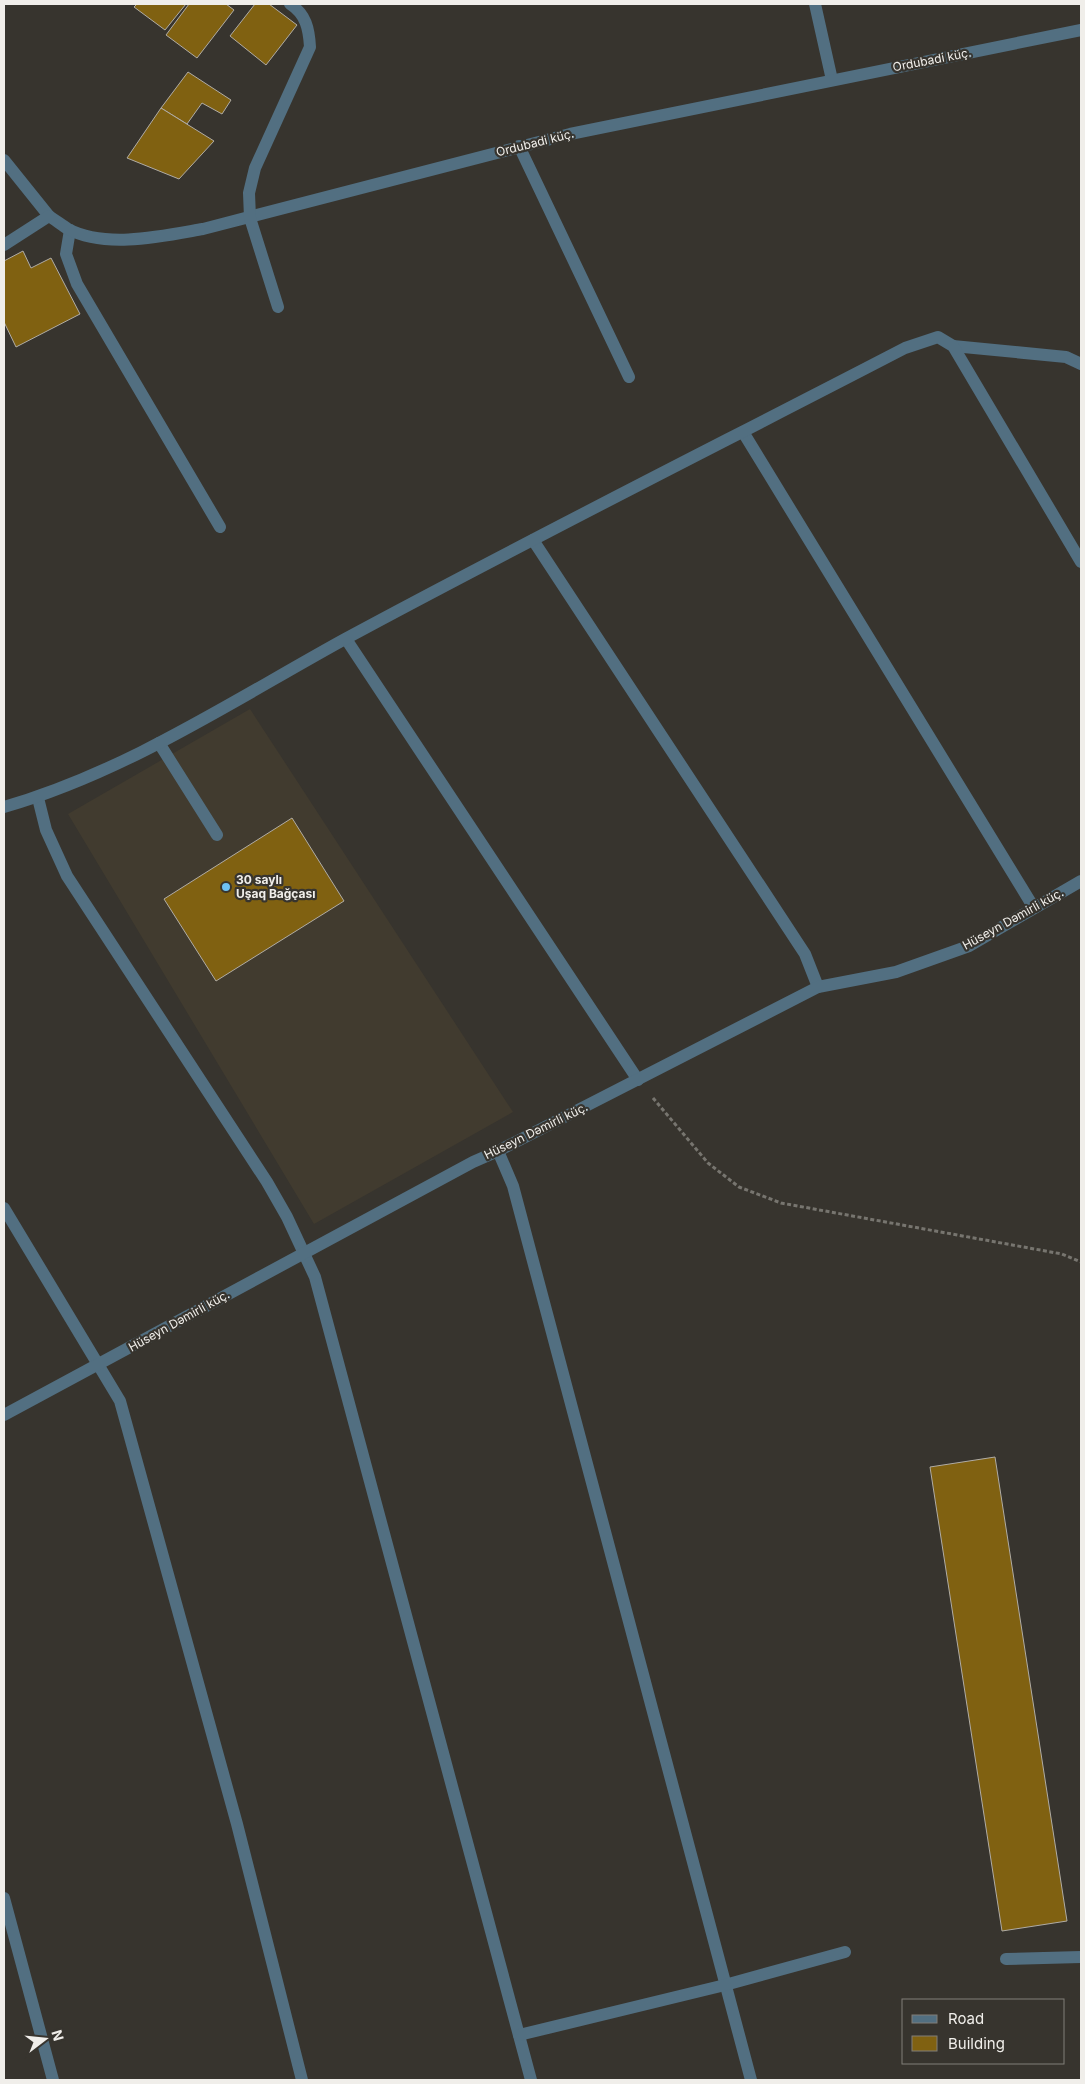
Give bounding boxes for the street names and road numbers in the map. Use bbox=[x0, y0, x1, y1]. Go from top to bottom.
street label: Ordubadi küç. bbox=[891, 45, 972, 74]
street label: Ordubadi küç. bbox=[494, 126, 575, 159]
street label: Hüseyn Dəmirli küç. bbox=[960, 885, 1066, 953]
street label: Hüseyn Dəmirli küç. bbox=[482, 1099, 590, 1162]
street label: Hüseyn Dəmirli küç. bbox=[126, 1287, 232, 1355]

